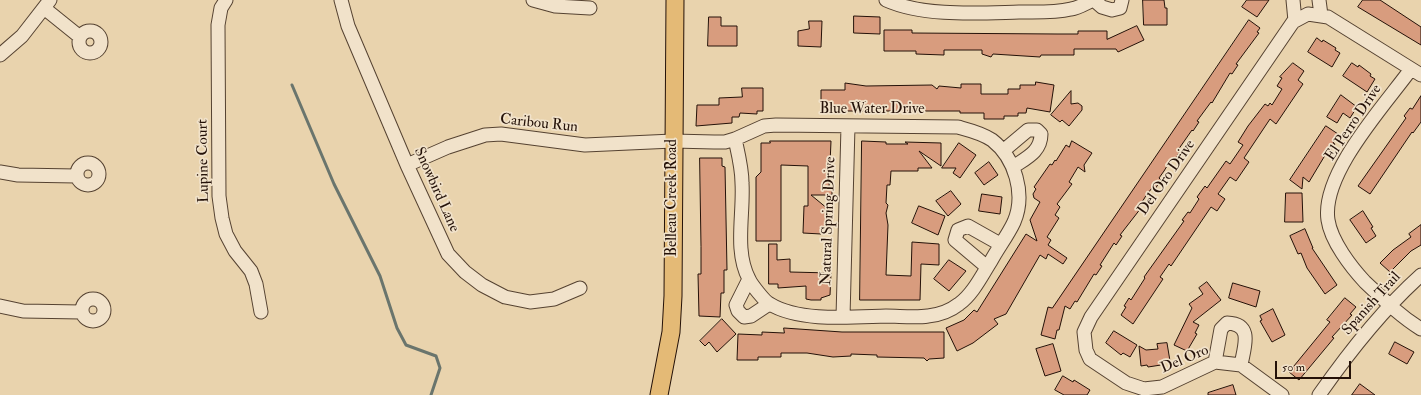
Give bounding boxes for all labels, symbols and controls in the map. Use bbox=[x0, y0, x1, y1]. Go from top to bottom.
street label: El Perro Drive bbox=[1322, 81, 1386, 165]
street label: Blue Water Drive bbox=[819, 101, 925, 119]
street label: Caribou Run bbox=[499, 111, 579, 137]
street label: Lupine Court bbox=[194, 119, 214, 203]
street label: Del Oro Drive bbox=[1134, 137, 1200, 219]
street label: Belleau Creek Road bbox=[664, 139, 682, 257]
street label: Snowbird Lane bbox=[409, 145, 463, 235]
street label: Natural Spring Drive bbox=[818, 156, 840, 286]
street label: Spanish Trail bbox=[1339, 269, 1405, 339]
street label: Del Oro bbox=[1158, 342, 1212, 378]
scale bar bbox=[1277, 353, 1353, 379]
text: 50 m bbox=[1282, 360, 1305, 375]

